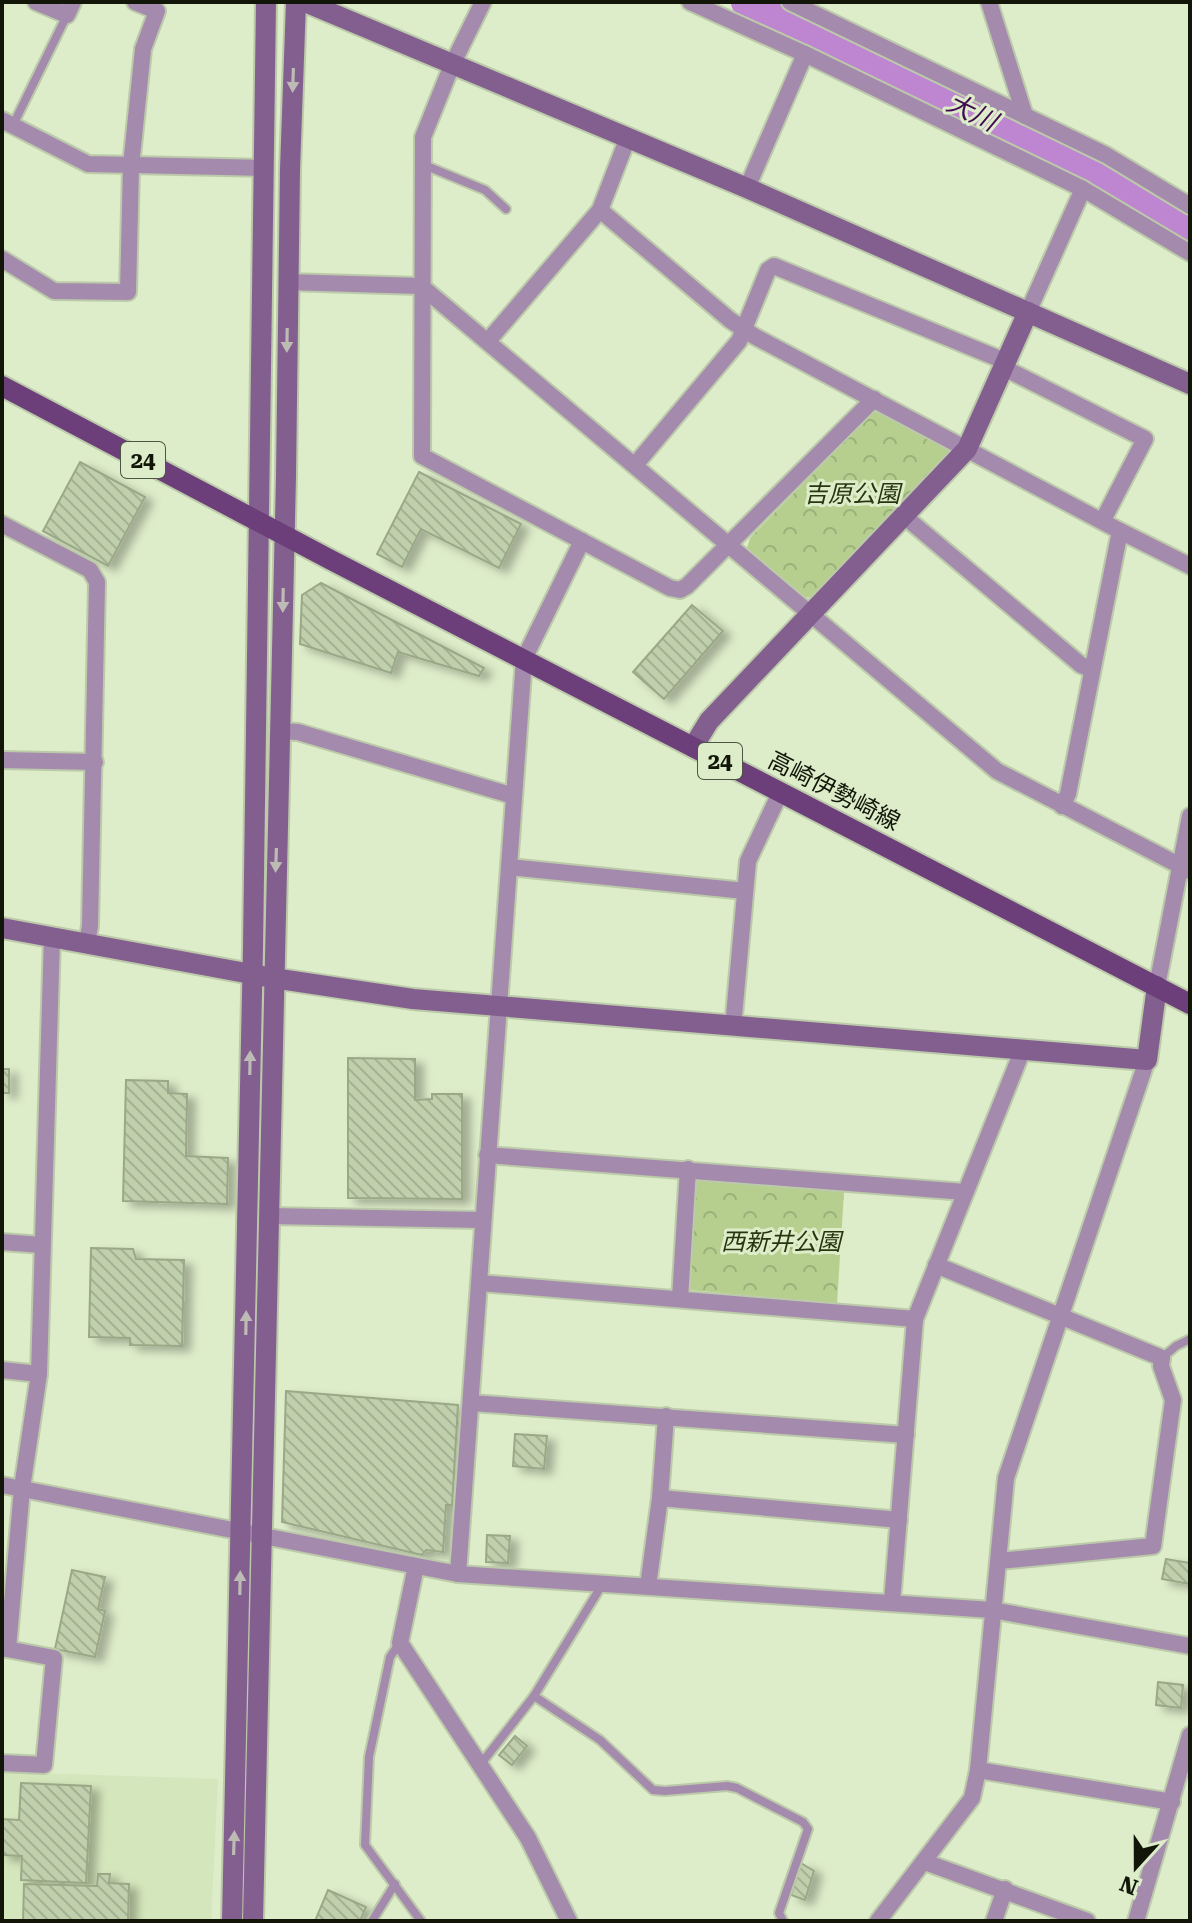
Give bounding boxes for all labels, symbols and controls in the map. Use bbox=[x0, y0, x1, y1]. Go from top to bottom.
one-way arrow bbox=[287, 68, 300, 93]
water label: 大川 bbox=[942, 87, 1005, 138]
one-way arrow bbox=[281, 328, 293, 353]
road number: 24 bbox=[121, 442, 165, 478]
park label: 吉原公園 bbox=[804, 480, 903, 508]
one-way arrow bbox=[276, 588, 289, 613]
road number: 24 bbox=[698, 743, 742, 779]
street label: 高崎伊勢崎線 bbox=[763, 746, 905, 836]
one-way arrow bbox=[270, 848, 282, 873]
one-way arrow bbox=[244, 1050, 257, 1075]
park label: 西新井公園 bbox=[721, 1228, 844, 1256]
one-way arrow bbox=[239, 1310, 252, 1335]
one-way arrow bbox=[234, 1570, 246, 1595]
north arrow bbox=[1096, 1827, 1176, 1907]
one-way arrow bbox=[228, 1830, 240, 1855]
text: N bbox=[1117, 1870, 1141, 1900]

